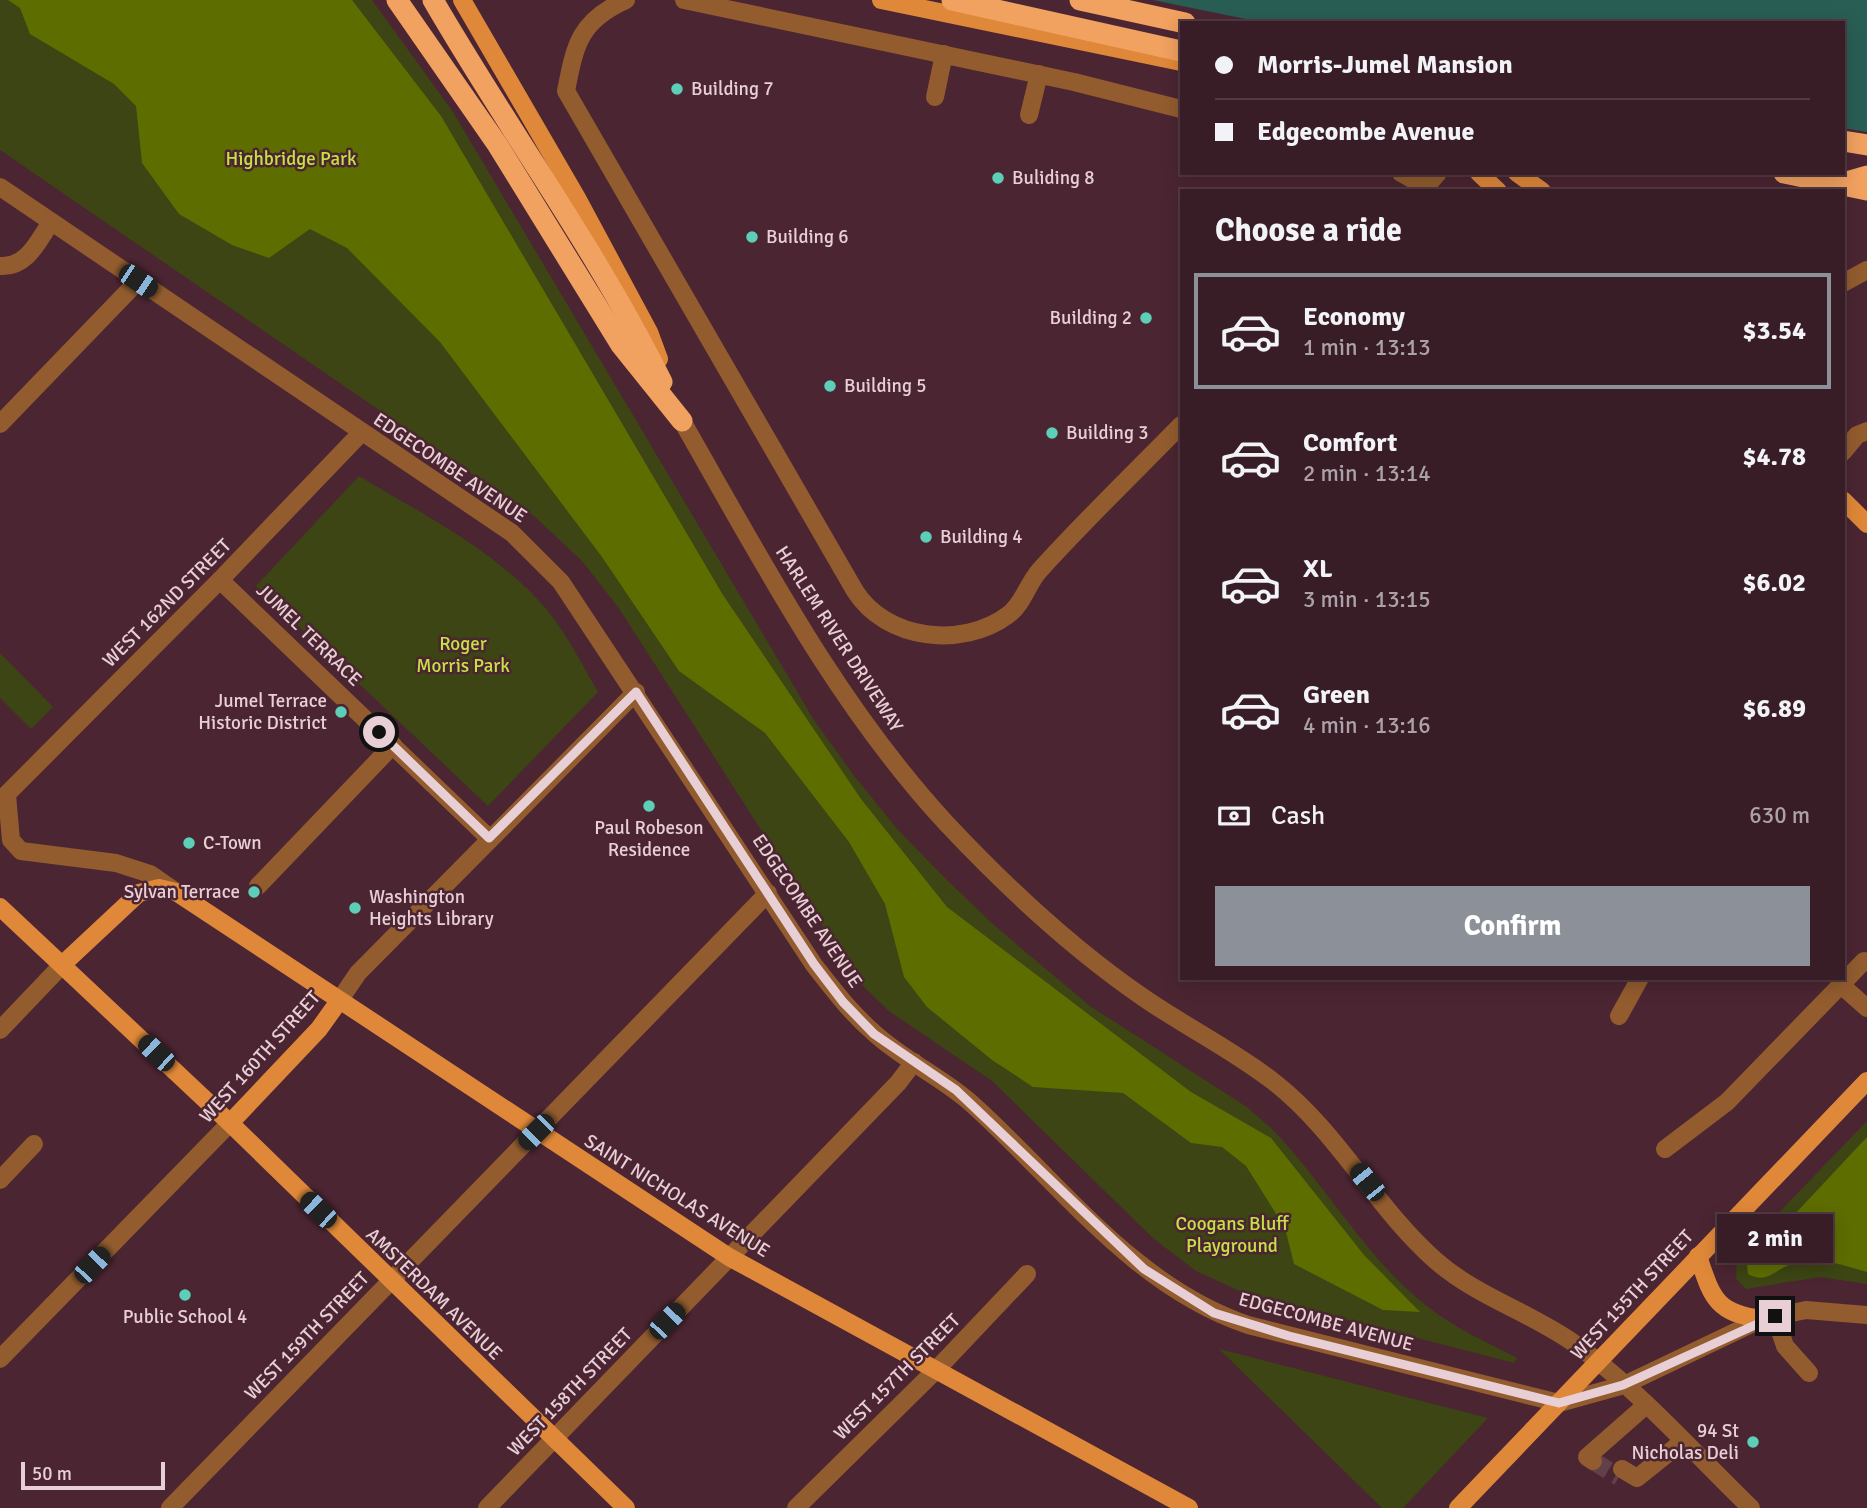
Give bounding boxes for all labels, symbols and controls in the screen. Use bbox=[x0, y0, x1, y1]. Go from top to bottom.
text: Morris-Jumel Mansion bbox=[1257, 49, 1513, 81]
place label: Building 7 bbox=[691, 77, 773, 101]
marker: Building 7 bbox=[669, 81, 685, 97]
text: Edgecombe Avenue bbox=[1257, 116, 1474, 148]
park label: Highbridge Park bbox=[225, 147, 357, 171]
place label: Buliding 8 bbox=[1012, 166, 1095, 190]
marker: Buliding 8 bbox=[990, 170, 1006, 186]
text: Choose a ride bbox=[1215, 211, 1402, 250]
place label: Building 6 bbox=[766, 225, 848, 249]
marker: Building 6 bbox=[744, 229, 760, 245]
car bbox=[115, 261, 162, 301]
icon: car bbox=[1219, 300, 1282, 363]
text: Economy bbox=[1303, 301, 1405, 333]
place label: Building 2 bbox=[1050, 306, 1132, 330]
marker: Building 2 bbox=[1138, 310, 1154, 326]
text: $3.54 bbox=[1742, 315, 1806, 347]
text: 1 min · 13:13 bbox=[1303, 333, 1431, 362]
place label: Building 5 bbox=[844, 374, 926, 398]
marker: Building 5 bbox=[822, 378, 838, 394]
street label: EDGECOMBE AVENUE bbox=[369, 408, 531, 528]
place label: Building 3 bbox=[1066, 421, 1148, 445]
marker: Building 3 bbox=[1044, 425, 1060, 441]
icon: car bbox=[1219, 426, 1282, 489]
text: Comfort bbox=[1303, 427, 1397, 459]
text: $4.78 bbox=[1742, 441, 1806, 473]
text: 2 min · 13:14 bbox=[1303, 459, 1431, 488]
place label: Building 4 bbox=[940, 525, 1022, 549]
marker: Building 4 bbox=[918, 529, 934, 545]
street label: WEST 162ND STREET bbox=[98, 533, 237, 672]
street label: HARLEM RIVER DRIVEWAY bbox=[770, 542, 908, 737]
icon: car bbox=[1219, 552, 1282, 615]
text: XL bbox=[1303, 553, 1333, 585]
text: $6.02 bbox=[1742, 567, 1806, 599]
street label: JUMEL TERRACE bbox=[251, 579, 367, 691]
text: 3 min · 13:15 bbox=[1303, 585, 1431, 614]
park label: Roger Morris Park bbox=[416, 632, 510, 678]
icon: car bbox=[1219, 678, 1282, 741]
text: Green bbox=[1303, 679, 1370, 711]
place label: Jumel Terrace Historic District bbox=[198, 689, 327, 735]
text: $6.89 bbox=[1742, 693, 1806, 725]
marker: Jumel Terrace Historic District bbox=[333, 704, 349, 720]
text: 4 min · 13:16 bbox=[1303, 711, 1431, 740]
route start bbox=[363, 716, 395, 748]
icon: cash bbox=[1215, 797, 1253, 835]
marker: Paul Robeson Residence bbox=[641, 798, 657, 814]
text: Cash bbox=[1271, 800, 1325, 832]
text: 630 m bbox=[1749, 801, 1810, 830]
place label: Paul Robeson Residence bbox=[594, 816, 704, 862]
street label: EDGECOMBE AVENUE bbox=[747, 830, 867, 992]
place label: C-Town bbox=[203, 831, 262, 855]
marker: C-Town bbox=[181, 835, 197, 851]
place label: Sylvan Terrace bbox=[124, 880, 240, 904]
marker: Sylvan Terrace bbox=[246, 884, 262, 900]
place label: Washington Heights Library bbox=[369, 885, 494, 931]
button: Confirm bbox=[1215, 886, 1810, 966]
marker: Washington Heights Library bbox=[347, 900, 363, 916]
street label: WEST 160TH STREET bbox=[194, 986, 326, 1128]
car bbox=[134, 1031, 179, 1075]
car bbox=[514, 1110, 559, 1154]
street label: SAINT NICHOLAS AVENUE bbox=[580, 1129, 774, 1263]
car bbox=[1346, 1159, 1389, 1205]
car bbox=[296, 1188, 341, 1232]
park label: Coogans Bluff Playground bbox=[1175, 1212, 1289, 1258]
callout: 2 min bbox=[1717, 1214, 1833, 1264]
street label: AMSTERDAM AVENUE bbox=[361, 1223, 507, 1365]
street label: WEST 155TH STREET bbox=[1565, 1224, 1699, 1365]
text: 2 min bbox=[1747, 1224, 1803, 1253]
car bbox=[70, 1243, 115, 1287]
street label: WEST 159TH STREET bbox=[240, 1266, 375, 1405]
marker: Public School 4 bbox=[177, 1287, 193, 1303]
street label: EDGECOMBE AVENUE bbox=[1236, 1287, 1416, 1357]
car bbox=[645, 1299, 690, 1343]
route end bbox=[1759, 1300, 1791, 1332]
place label: Public School 4 bbox=[123, 1305, 247, 1329]
street label: WEST 157TH STREET bbox=[829, 1308, 966, 1445]
street label: WEST 158TH STREET bbox=[503, 1322, 638, 1461]
place label: 94 St Nicholas Deli bbox=[1632, 1419, 1739, 1465]
marker: 94 St Nicholas Deli bbox=[1745, 1434, 1761, 1450]
scale bar bbox=[21, 1459, 164, 1491]
text: 50 m bbox=[32, 1462, 72, 1486]

